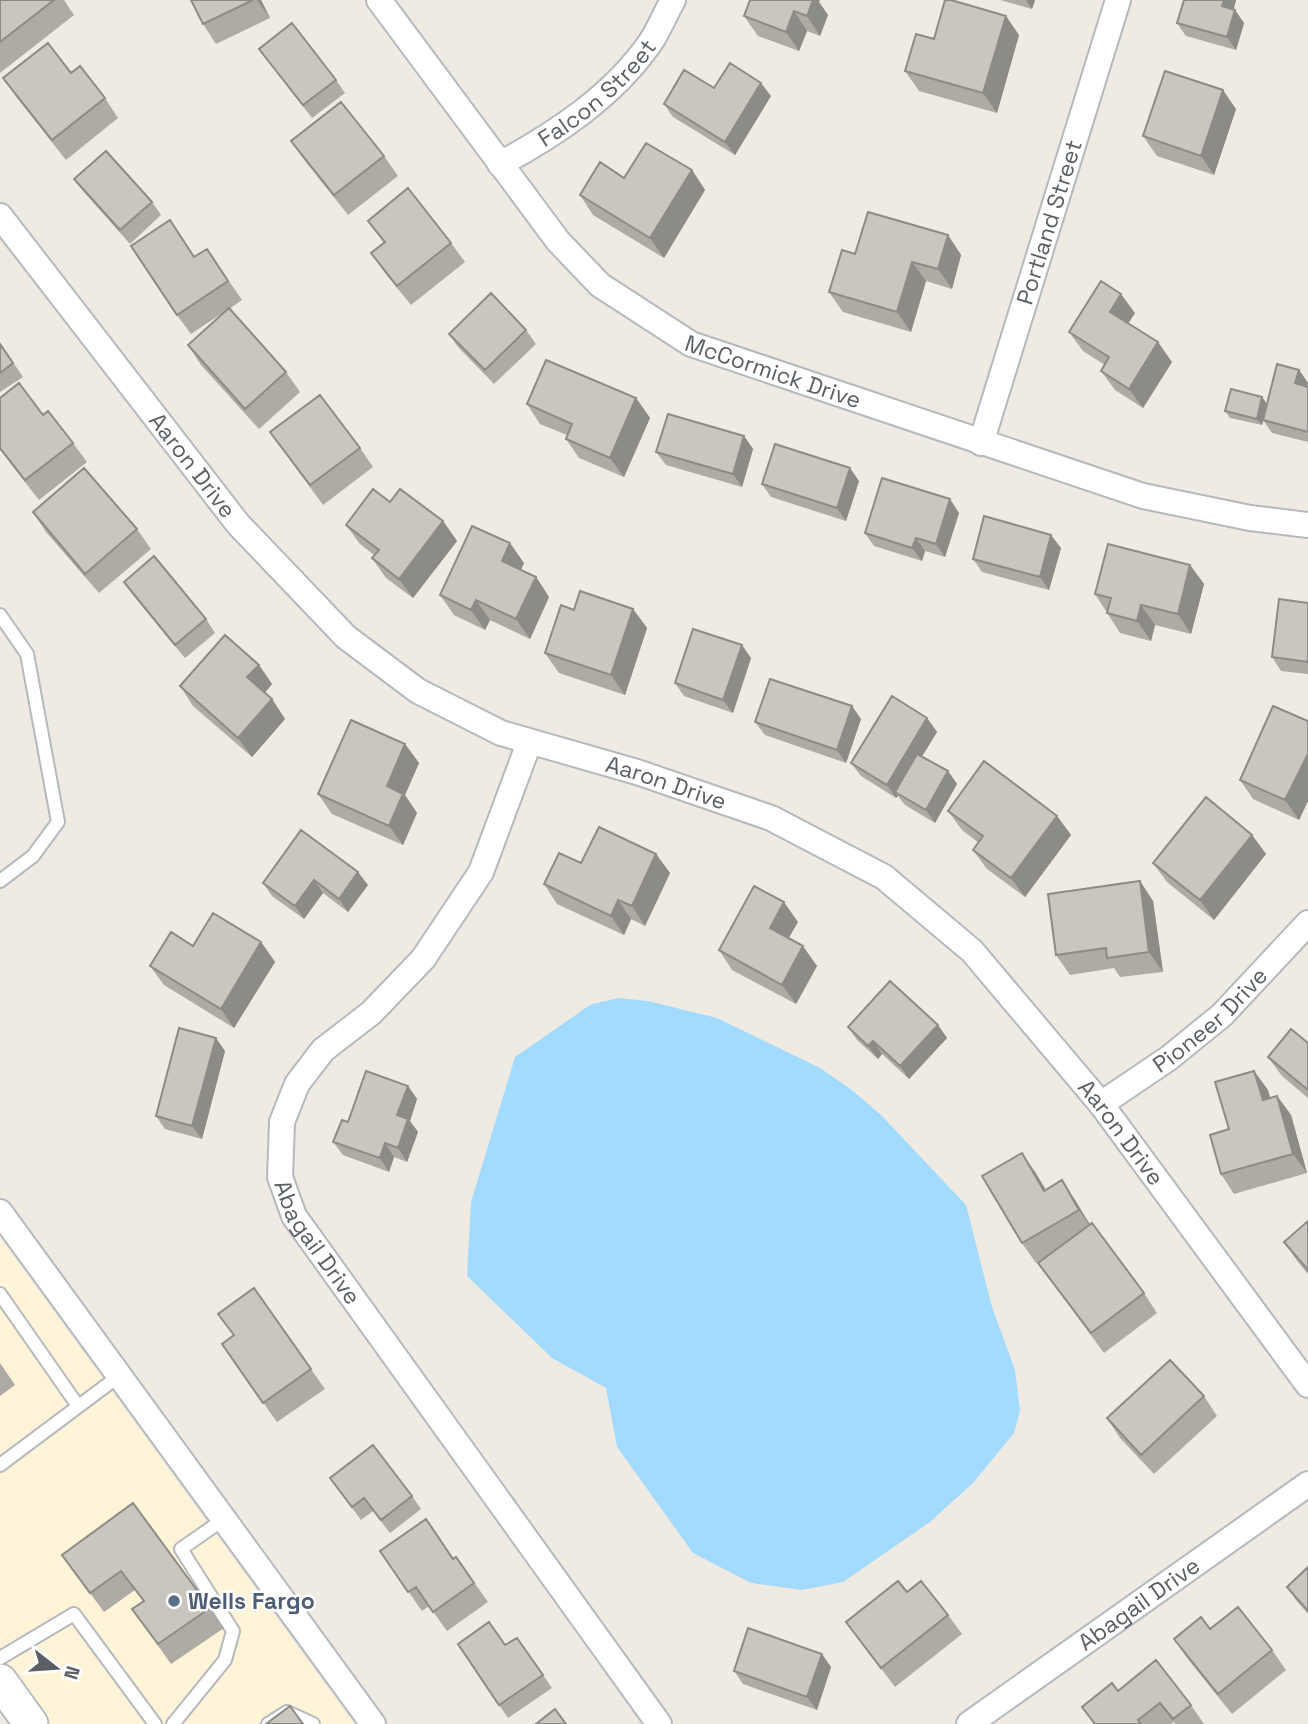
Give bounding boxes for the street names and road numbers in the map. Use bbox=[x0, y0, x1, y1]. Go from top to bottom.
street label: Falcon Street bbox=[532, 33, 663, 154]
street label: Portland Street bbox=[1010, 136, 1089, 308]
street label: McCormick Drive bbox=[681, 328, 865, 415]
street label: Aaron Drive bbox=[142, 406, 243, 524]
street label: Aaron Drive bbox=[602, 749, 730, 817]
street label: Pioneer Drive bbox=[1147, 961, 1274, 1080]
street label: Aaron Drive bbox=[1071, 1073, 1171, 1191]
street label: Abagail Drive bbox=[267, 1176, 368, 1310]
street label: Abagail Drive bbox=[1072, 1550, 1206, 1657]

